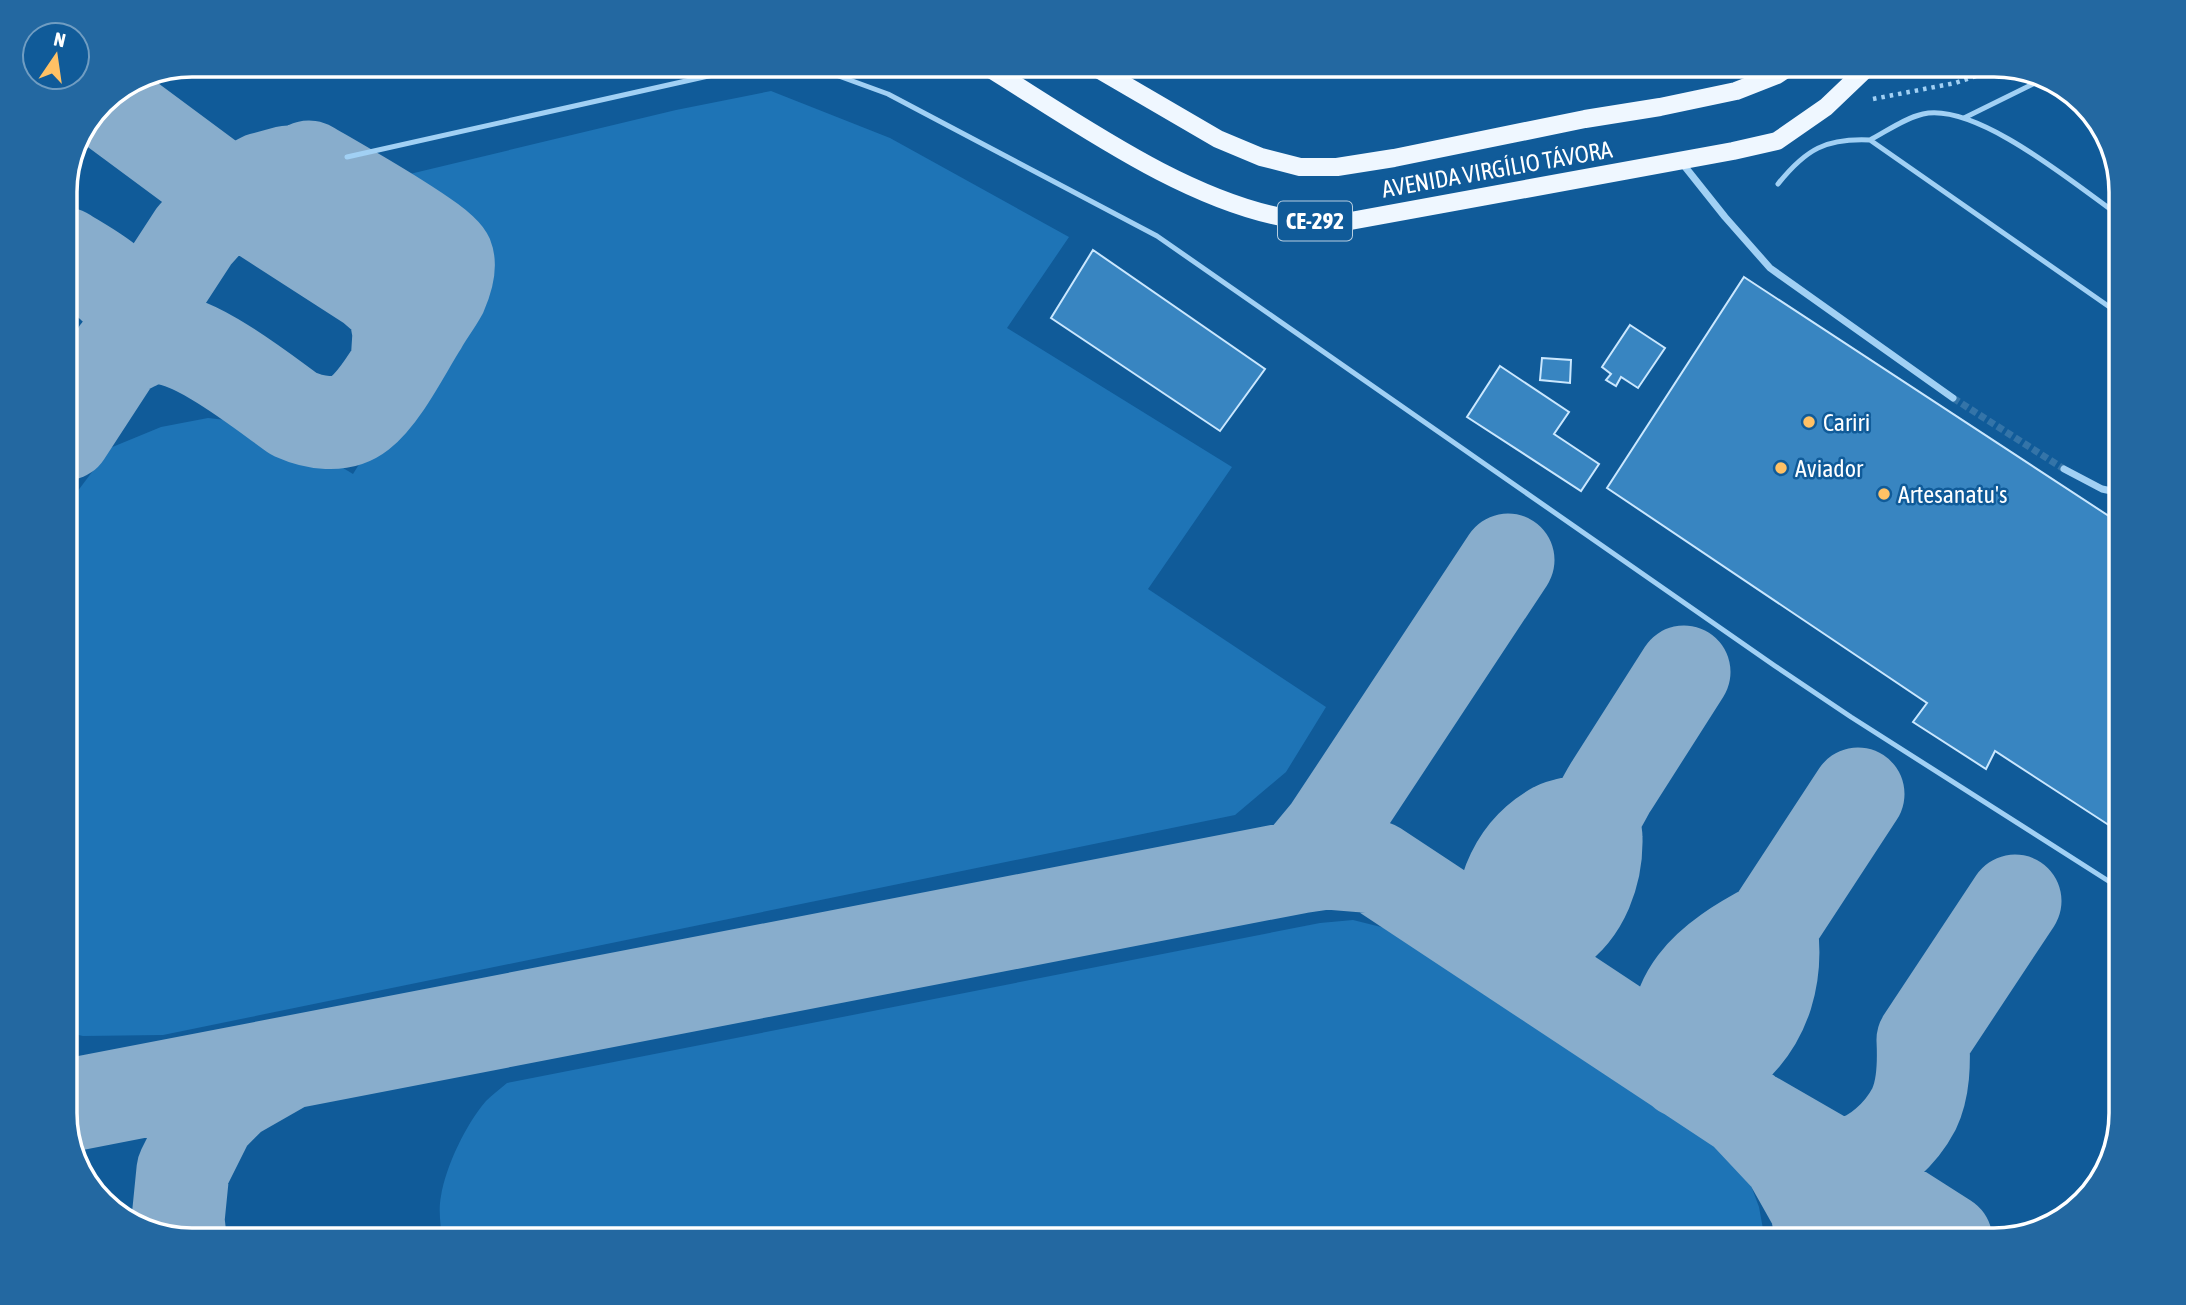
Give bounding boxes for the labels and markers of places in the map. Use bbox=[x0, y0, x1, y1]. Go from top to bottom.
place label: Cariri bbox=[1823, 409, 1870, 436]
marker: Cariri bbox=[1801, 414, 1817, 430]
place label: Aviador bbox=[1795, 455, 1864, 482]
marker: Aviador bbox=[1773, 460, 1789, 476]
place label: Artesanatu's bbox=[1898, 481, 2008, 508]
marker: Artesanatu's bbox=[1876, 486, 1892, 502]

